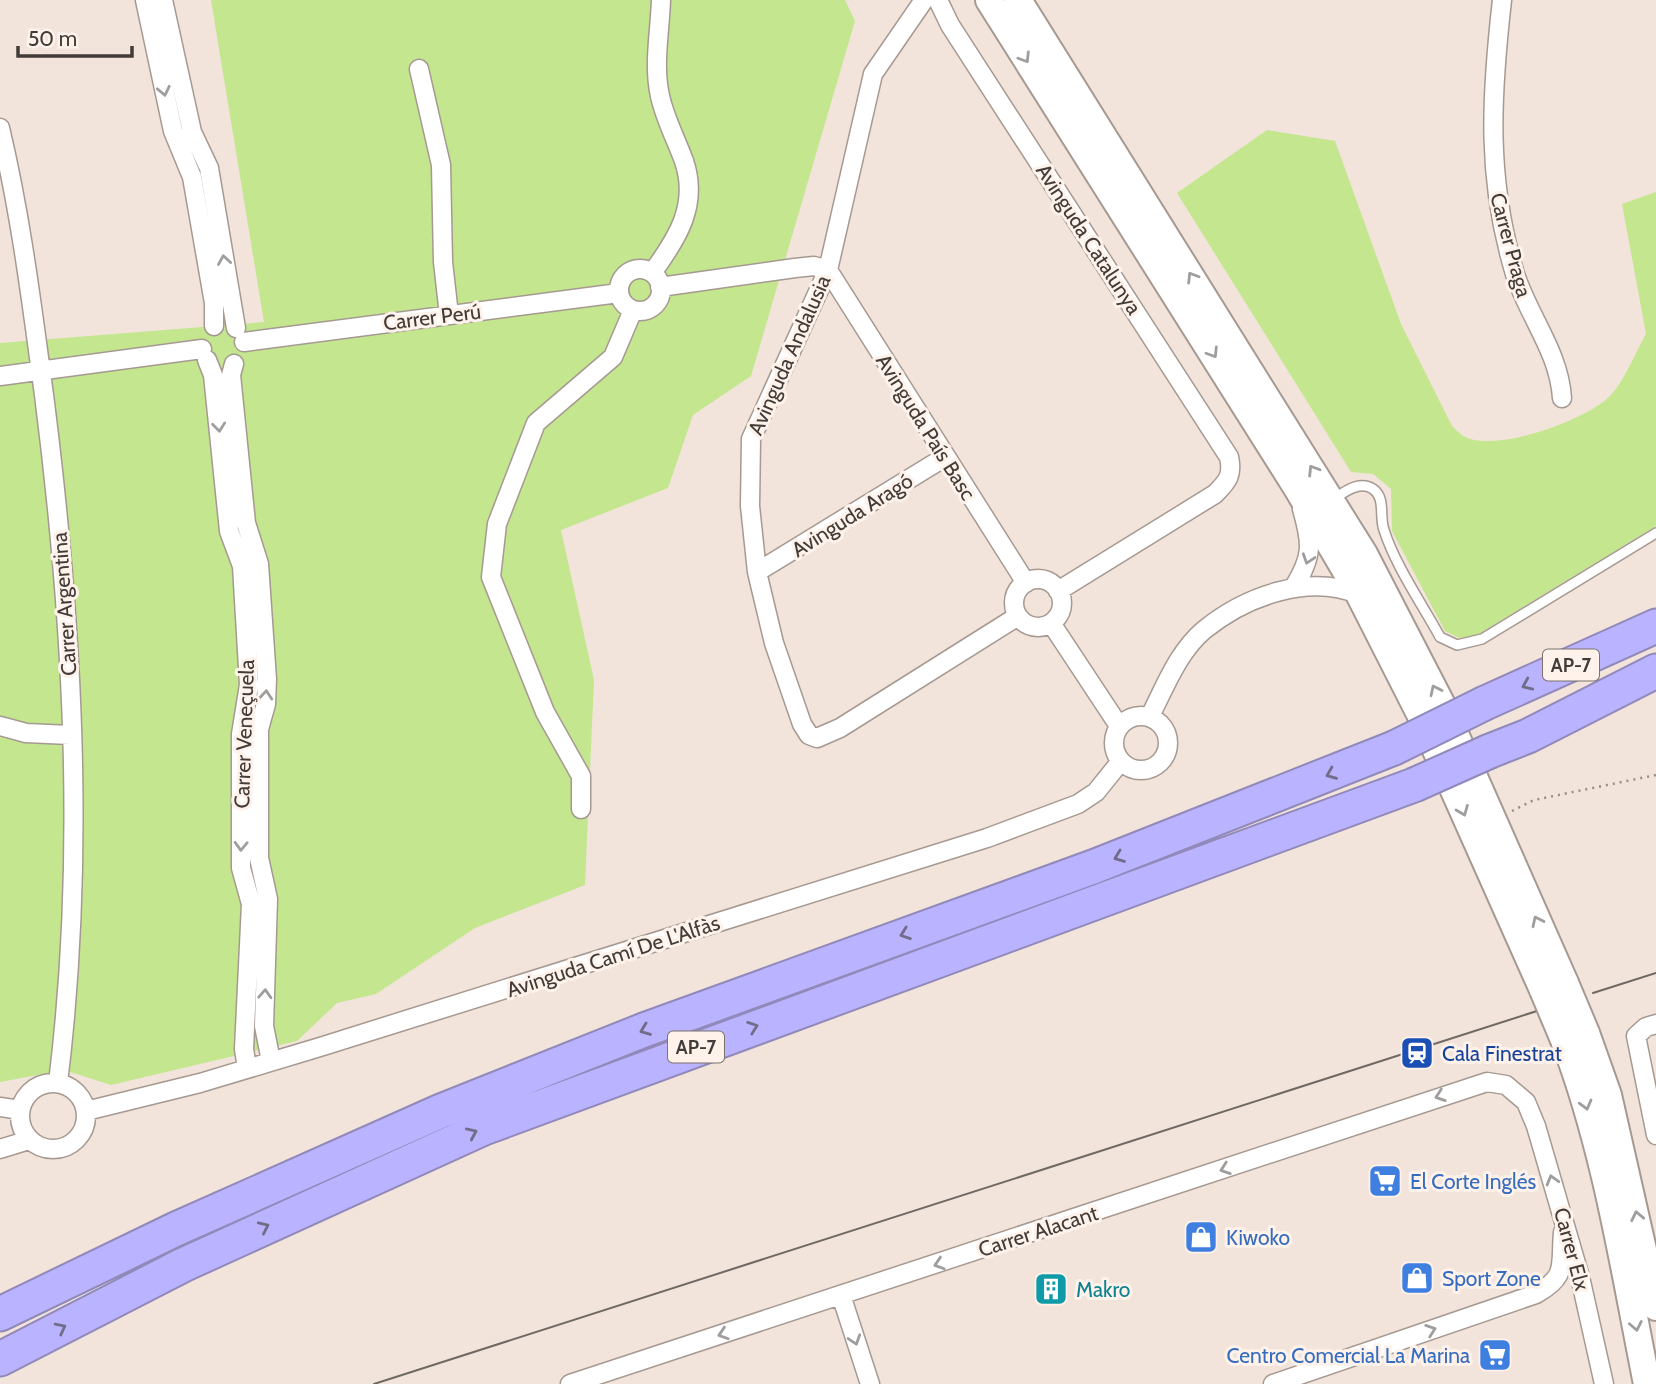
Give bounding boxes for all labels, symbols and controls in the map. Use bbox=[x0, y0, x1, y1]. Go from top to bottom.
scale bar bbox=[18, 14, 131, 58]
text: 50 m bbox=[28, 26, 77, 51]
one-way arrow bbox=[1017, 50, 1030, 63]
one-way arrow bbox=[156, 85, 171, 97]
street label: Avinguda Catalunya bbox=[1031, 159, 1147, 319]
street label: Carrer Praga bbox=[1485, 190, 1537, 300]
one-way arrow bbox=[217, 254, 232, 266]
street label: Avinguda Andalusia bbox=[743, 271, 835, 439]
one-way arrow bbox=[1188, 272, 1201, 285]
street label: Carrer Perú bbox=[382, 299, 482, 335]
one-way arrow bbox=[1204, 346, 1217, 359]
street label: Avinguda País Basc bbox=[871, 349, 981, 505]
one-way arrow bbox=[211, 421, 226, 432]
one-way arrow bbox=[1309, 464, 1322, 477]
street label: Avinguda Aragó bbox=[787, 468, 917, 562]
street label: Carrer Argentina bbox=[47, 531, 81, 677]
one-way arrow bbox=[1302, 553, 1316, 565]
road number: AP-7 bbox=[1543, 650, 1599, 680]
street label: Carrer Veneçuela bbox=[229, 659, 259, 809]
one-way arrow bbox=[1522, 677, 1534, 691]
one-way arrow bbox=[1429, 685, 1443, 697]
one-way arrow bbox=[258, 689, 273, 700]
one-way arrow bbox=[1325, 766, 1338, 780]
one-way arrow bbox=[1454, 805, 1468, 817]
one-way arrow bbox=[234, 840, 249, 851]
one-way arrow bbox=[1114, 849, 1126, 863]
street label: Avinguda Camí De L'Alfàs bbox=[503, 910, 723, 1002]
one-way arrow bbox=[1531, 916, 1545, 928]
one-way arrow bbox=[899, 926, 911, 940]
one-way arrow bbox=[257, 988, 272, 999]
one-way arrow bbox=[640, 1021, 652, 1035]
one-way arrow bbox=[747, 1021, 759, 1035]
road number: AP-7 bbox=[668, 1032, 724, 1063]
station icon: Cala Finestrat bbox=[1398, 1034, 1436, 1072]
place label: Cala Finestrat bbox=[1442, 1041, 1562, 1066]
one-way arrow bbox=[1435, 1088, 1447, 1102]
one-way arrow bbox=[1578, 1098, 1592, 1110]
one-way arrow bbox=[464, 1127, 477, 1141]
one-way arrow bbox=[1219, 1160, 1231, 1175]
supermarket icon: El Corte Inglés bbox=[1366, 1162, 1404, 1200]
place label: El Corte Inglés bbox=[1410, 1169, 1537, 1194]
one-way arrow bbox=[1546, 1175, 1561, 1187]
street label: Carrer Alacant bbox=[975, 1200, 1101, 1262]
street label: Carrer Elx bbox=[1549, 1205, 1595, 1293]
one-way arrow bbox=[1631, 1210, 1646, 1222]
shop icon: Kiwoko bbox=[1182, 1218, 1220, 1256]
one-way arrow bbox=[257, 1221, 270, 1235]
place label: Kiwoko bbox=[1226, 1225, 1290, 1250]
one-way arrow bbox=[934, 1255, 946, 1270]
shop icon: Sport Zone bbox=[1398, 1259, 1436, 1297]
place label: Sport Zone bbox=[1442, 1266, 1541, 1291]
building icon: Makro bbox=[1032, 1270, 1070, 1308]
place label: Makro bbox=[1076, 1277, 1130, 1302]
one-way arrow bbox=[1627, 1320, 1642, 1332]
one-way arrow bbox=[54, 1323, 66, 1336]
one-way arrow bbox=[1424, 1324, 1436, 1338]
one-way arrow bbox=[717, 1326, 729, 1340]
one-way arrow bbox=[847, 1333, 861, 1345]
supermarket icon: Centro Comercial La Marina bbox=[1476, 1336, 1514, 1374]
place label: Centro Comercial La Marina bbox=[1227, 1343, 1470, 1368]

